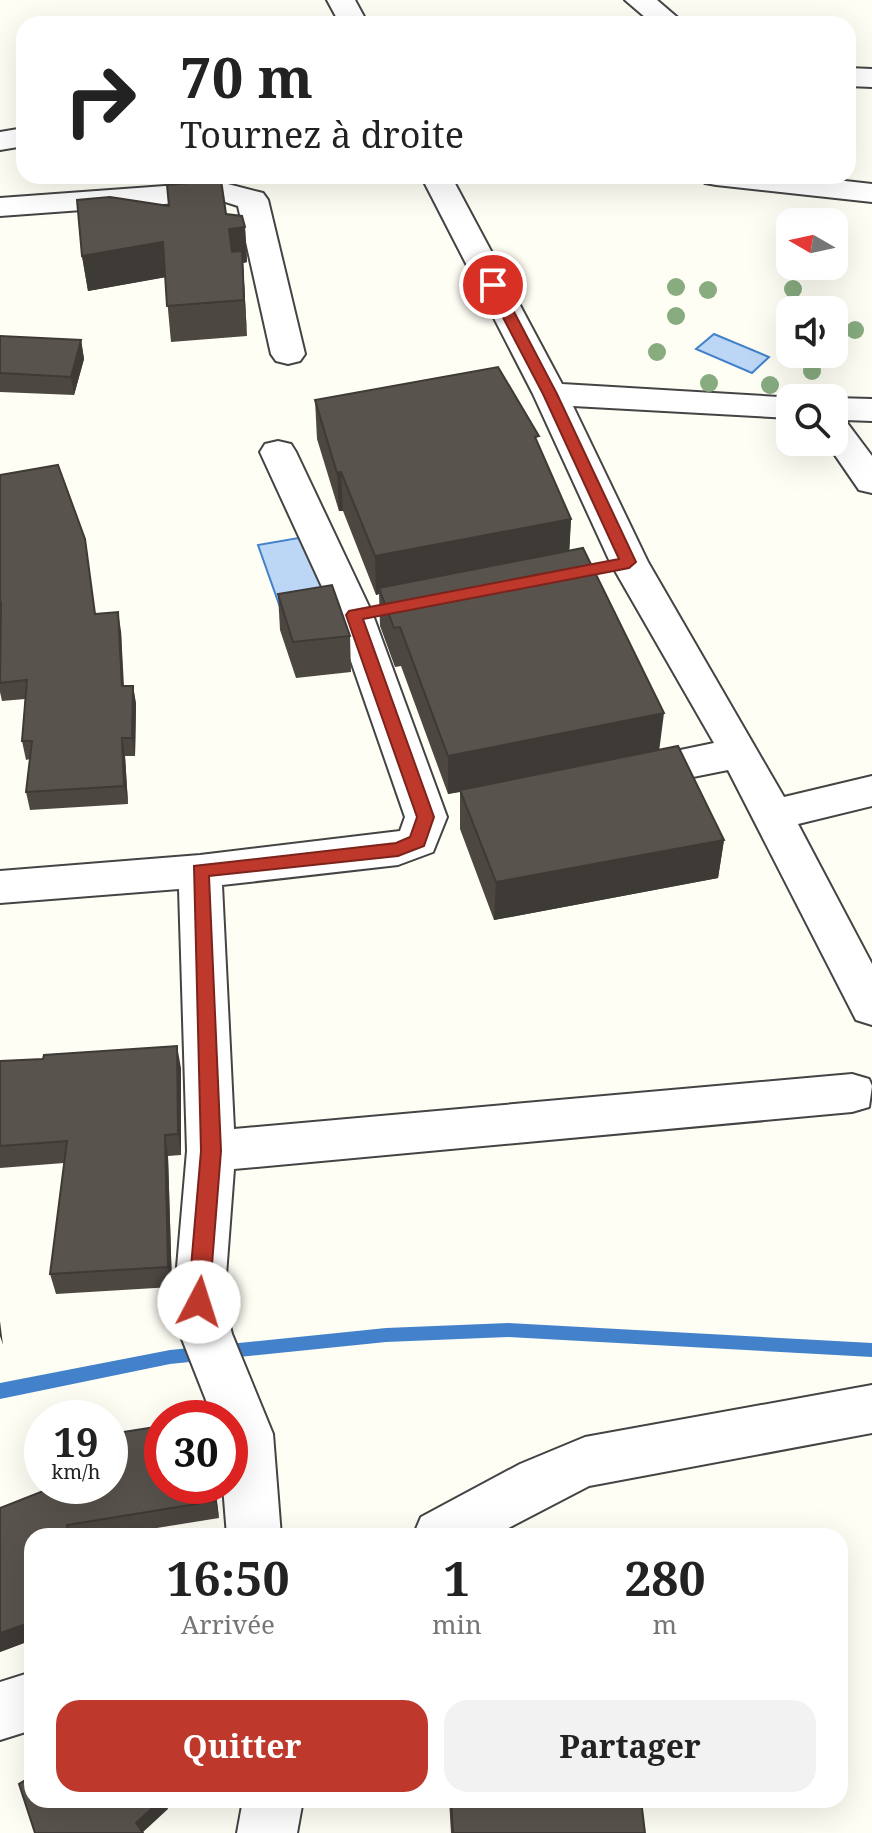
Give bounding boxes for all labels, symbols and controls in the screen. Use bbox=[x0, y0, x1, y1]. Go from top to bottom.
text: 70 m bbox=[180, 38, 313, 114]
icon: right bbox=[48, 48, 152, 152]
text: Tournez à droite bbox=[180, 110, 464, 159]
north arrow bbox=[776, 208, 848, 280]
map controls bbox=[776, 208, 848, 456]
pin bbox=[459, 251, 527, 319]
icon: arrive bbox=[471, 263, 515, 307]
button: sound bbox=[776, 296, 848, 368]
button: search bbox=[776, 384, 848, 456]
position arrow bbox=[157, 1260, 241, 1344]
speed limit sign: 30 bbox=[144, 1400, 248, 1504]
text: 19 bbox=[53, 1414, 99, 1469]
text: km/h bbox=[51, 1458, 101, 1485]
text: 16:50 bbox=[166, 1545, 290, 1610]
text: 1 bbox=[443, 1545, 470, 1610]
text: 280 bbox=[624, 1545, 706, 1610]
text: Arrivée bbox=[181, 1606, 275, 1642]
text: min bbox=[432, 1606, 482, 1642]
text: m bbox=[653, 1606, 677, 1642]
button: Quitter bbox=[56, 1700, 428, 1792]
button: Partager bbox=[444, 1700, 816, 1792]

